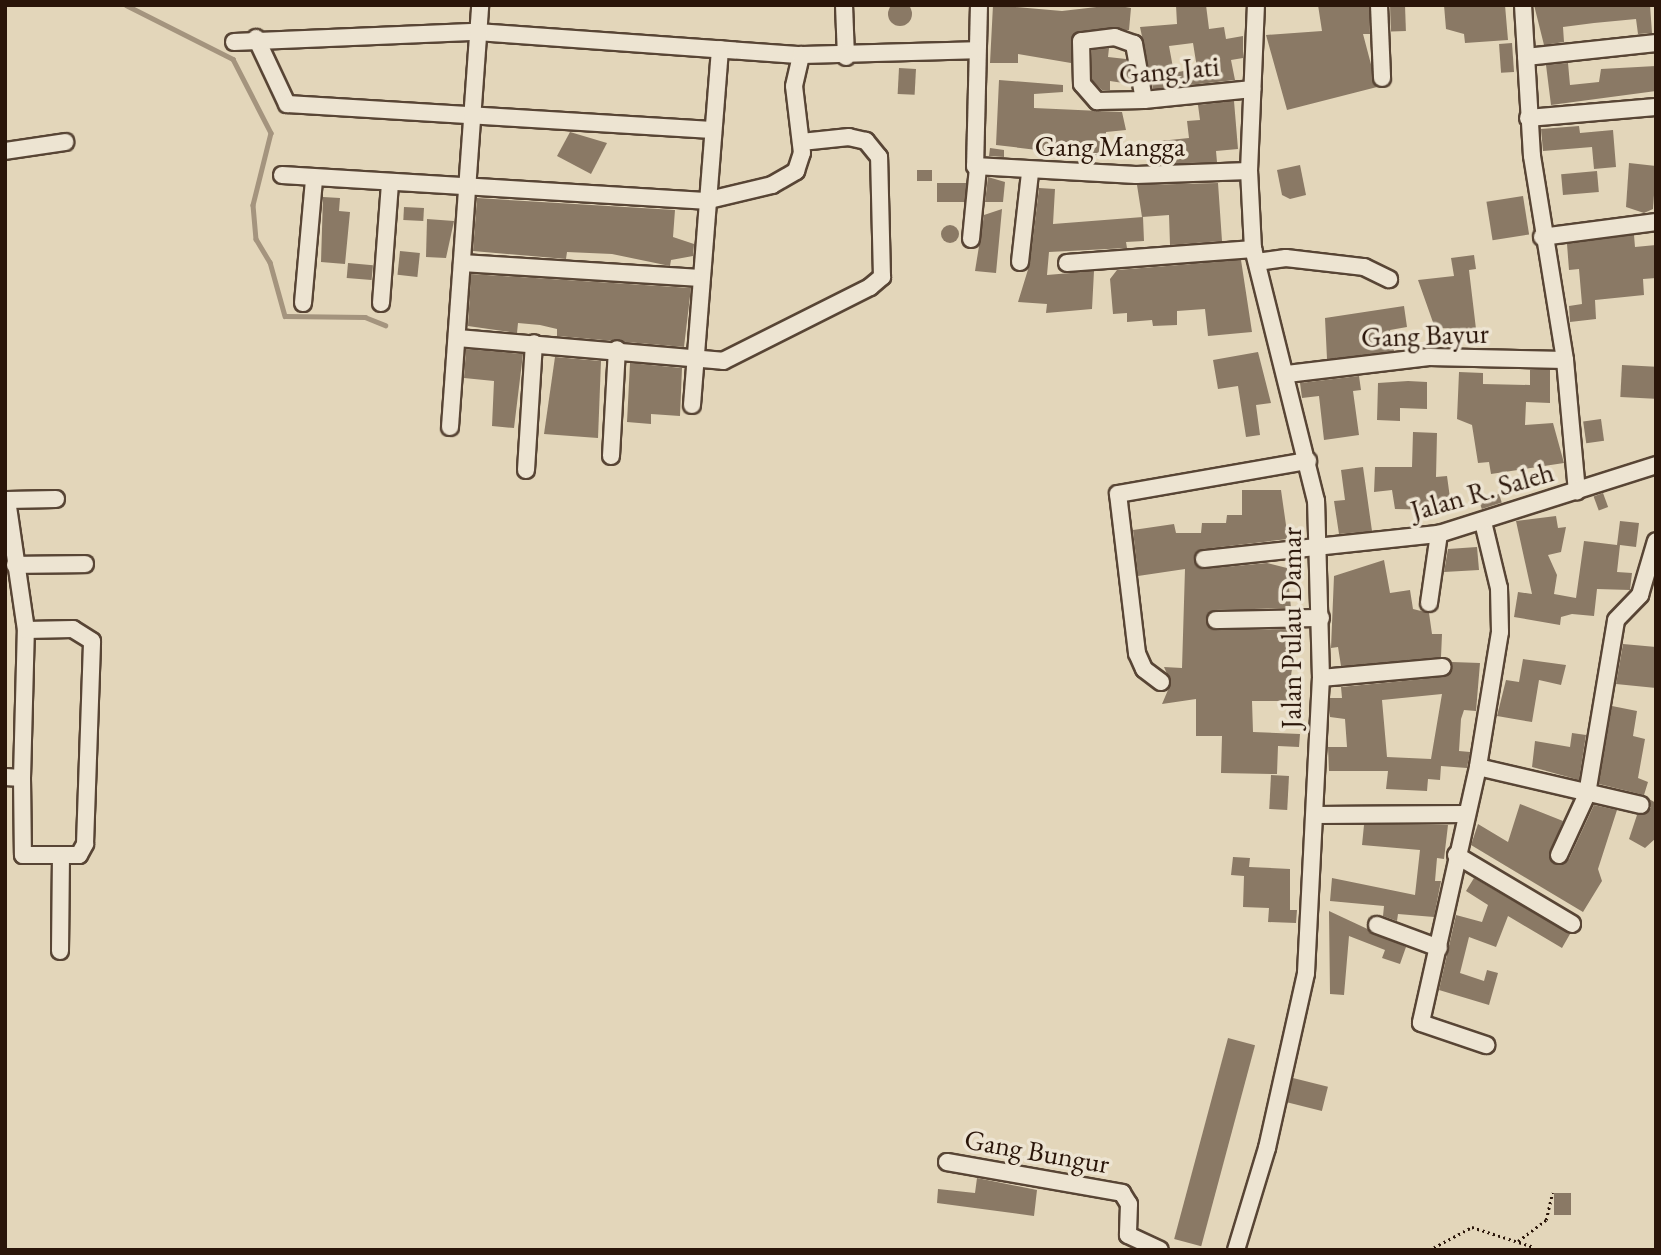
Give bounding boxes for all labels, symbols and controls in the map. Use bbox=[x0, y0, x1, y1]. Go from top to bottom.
street label: Gang Jati bbox=[1117, 49, 1221, 91]
street label: Gang Mangga bbox=[1035, 129, 1185, 163]
street label: Gang Bayur bbox=[1361, 316, 1489, 354]
street label: Jalan R. Saleh bbox=[1407, 455, 1557, 527]
street label: Jalan Pulau Damar bbox=[1274, 527, 1308, 729]
street label: Gang Bungur bbox=[962, 1122, 1112, 1180]

